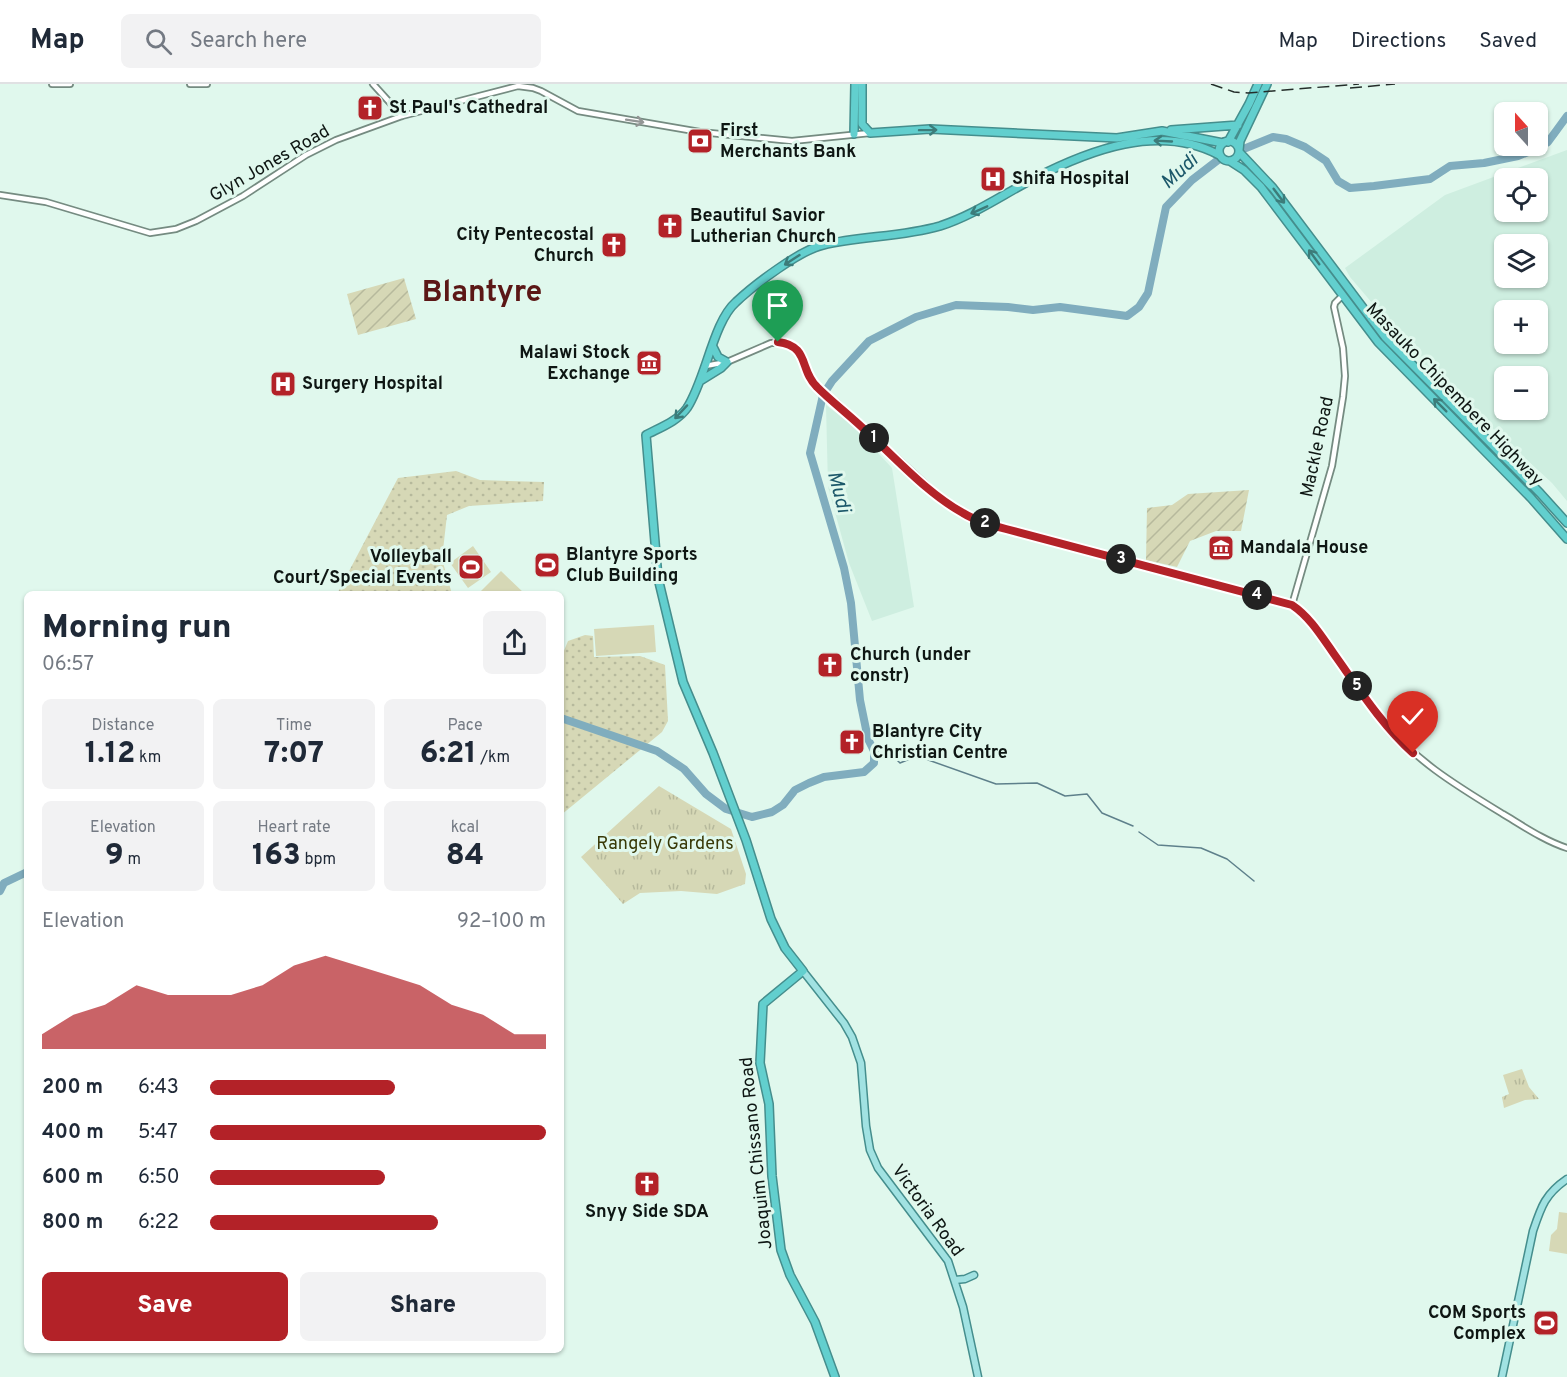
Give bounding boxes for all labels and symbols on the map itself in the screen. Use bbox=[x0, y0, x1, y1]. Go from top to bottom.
church icon: St Paul's Cathedral bbox=[355, 93, 385, 123]
place label: St Paul's Cathedral bbox=[389, 97, 548, 120]
north arrow bbox=[1494, 102, 1548, 156]
one-way arrow bbox=[625, 116, 645, 127]
street label: Glyn Jones Road bbox=[206, 120, 334, 208]
place label: First Merchants Bank bbox=[720, 120, 856, 164]
one-way arrow bbox=[917, 124, 937, 136]
bank icon: First Merchants Bank bbox=[685, 126, 715, 156]
one-way arrow bbox=[1153, 135, 1173, 146]
water label: Mudi bbox=[1156, 148, 1205, 196]
hospital icon: Shifa Hospital bbox=[978, 164, 1008, 194]
place label: Shifa Hospital bbox=[1012, 168, 1129, 191]
one-way arrow bbox=[1273, 187, 1285, 203]
one-way arrow bbox=[970, 204, 988, 216]
place label: Beautiful Savior Lutherian Church bbox=[690, 205, 836, 249]
church icon: Beautiful Savior Lutherian Church bbox=[655, 211, 685, 241]
place label: City Pentecostal Church bbox=[456, 224, 594, 268]
church icon: City Pentecostal Church bbox=[599, 230, 629, 260]
one-way arrow bbox=[1308, 249, 1320, 265]
one-way arrow bbox=[784, 254, 801, 267]
district label: Blantyre bbox=[422, 275, 542, 312]
pin bbox=[752, 280, 803, 342]
street label: Masauko Chipembere Highway bbox=[1360, 298, 1548, 492]
place label: Malawi Stock Exchange bbox=[519, 342, 630, 386]
museum icon: Malawi Stock Exchange bbox=[634, 348, 664, 378]
hospital icon: Surgery Hospital bbox=[268, 369, 298, 399]
place label: Surgery Hospital bbox=[302, 373, 443, 396]
street label: Mackle Road bbox=[1296, 394, 1340, 500]
one-way arrow bbox=[1432, 398, 1447, 413]
one-way arrow bbox=[674, 405, 688, 420]
pin: 1 bbox=[859, 423, 889, 453]
water label: Mudi bbox=[820, 468, 856, 517]
pin: 2 bbox=[970, 508, 1000, 538]
museum icon: Mandala House bbox=[1206, 533, 1236, 563]
place label: Mandala House bbox=[1240, 537, 1368, 560]
place label: Blantyre Sports Club Building bbox=[566, 544, 698, 588]
pin: 3 bbox=[1106, 544, 1136, 574]
place label: Volleyball Court/Special Events bbox=[273, 546, 452, 590]
sports icon: Blantyre Sports Club Building bbox=[532, 550, 562, 580]
sports icon: Volleyball Court/Special Events bbox=[456, 552, 486, 582]
pin: 4 bbox=[1242, 580, 1272, 610]
place label: Church (under constr) bbox=[850, 644, 971, 688]
church icon: Church (under constr) bbox=[815, 650, 845, 680]
pin: 5 bbox=[1342, 671, 1372, 701]
pin bbox=[1387, 691, 1438, 753]
place label: Blantyre City Christian Centre bbox=[872, 721, 1008, 765]
church icon: Blantyre City Christian Centre bbox=[837, 727, 867, 757]
park label: Rangely Gardens bbox=[596, 833, 734, 856]
street label: Joaquim Chissano Road bbox=[735, 1056, 779, 1250]
street label: Victoria Road bbox=[886, 1160, 968, 1262]
church icon: Snyy Side SDA bbox=[632, 1169, 662, 1199]
place label: Snyy Side SDA bbox=[585, 1201, 709, 1224]
place label: COM Sports Complex bbox=[1428, 1302, 1526, 1346]
sports icon: COM Sports Complex bbox=[1531, 1308, 1561, 1338]

